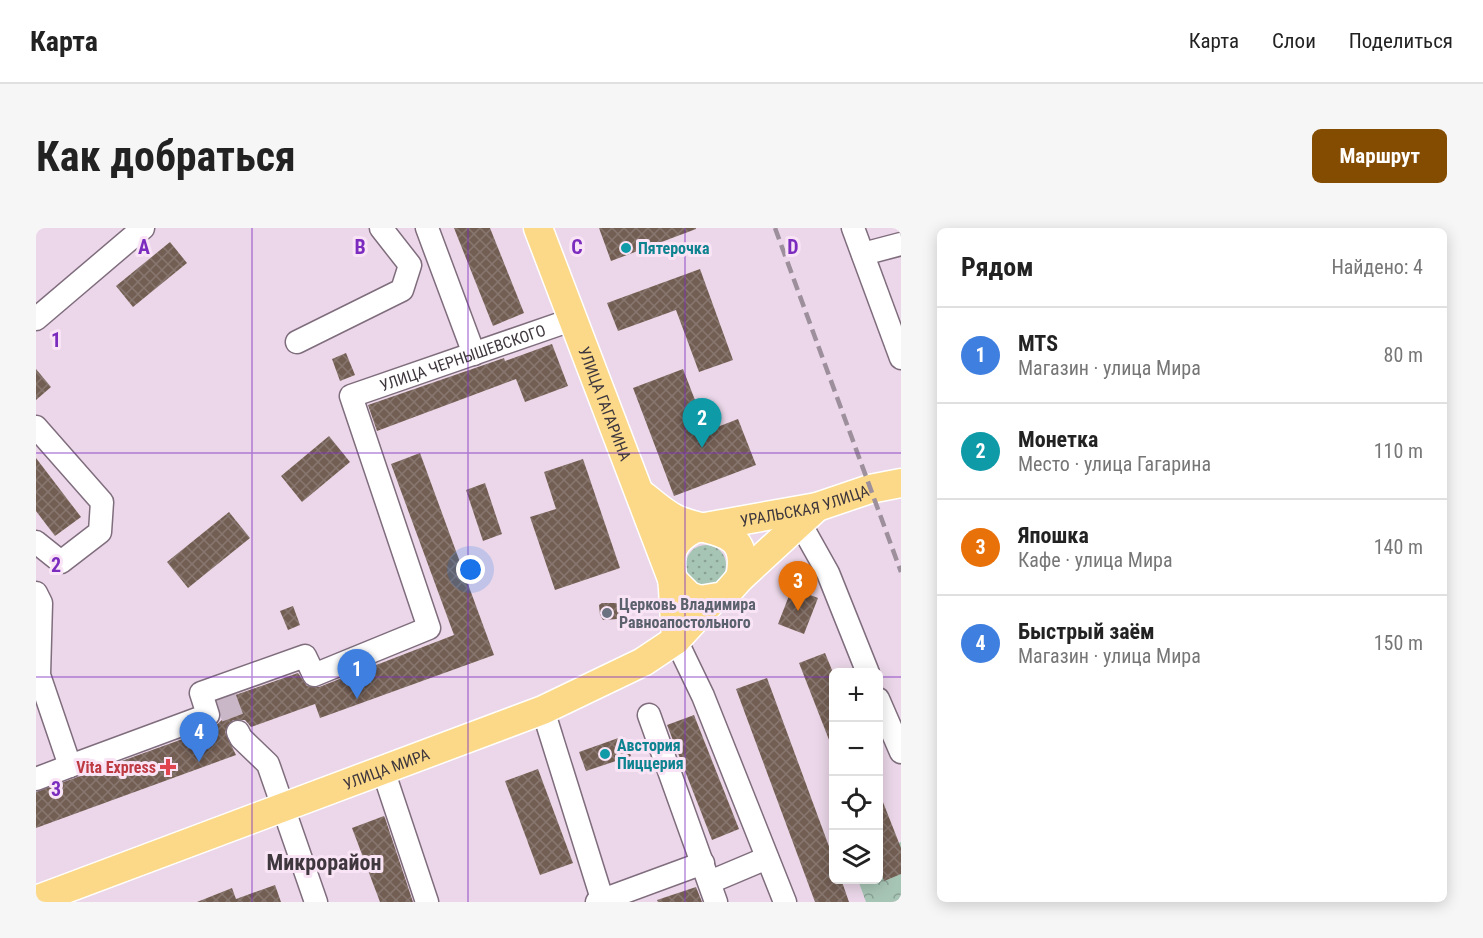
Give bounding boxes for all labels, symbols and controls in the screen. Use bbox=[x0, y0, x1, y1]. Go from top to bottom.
text: Карта bbox=[30, 25, 98, 58]
text: Карта bbox=[1189, 29, 1239, 53]
text: Слои bbox=[1272, 29, 1316, 53]
text: Поделиться bbox=[1349, 29, 1453, 53]
button: Маршрут bbox=[1312, 129, 1447, 183]
text: Как добраться bbox=[36, 132, 296, 181]
text: A bbox=[138, 235, 150, 259]
text: B bbox=[354, 235, 366, 259]
text: C bbox=[571, 235, 583, 259]
text: D bbox=[787, 235, 799, 259]
place label: Пятерочка bbox=[638, 239, 710, 258]
marker: Пятерочка bbox=[619, 241, 633, 255]
text: Рядом bbox=[961, 252, 1033, 282]
text: Найдено: 4 bbox=[1331, 255, 1423, 279]
street label: УЛИЦА ЧЕРНЫШЕВСКОГО bbox=[377, 320, 548, 395]
text: 1 bbox=[51, 328, 61, 352]
text: MTS bbox=[1018, 331, 1058, 356]
text: 1 bbox=[975, 343, 986, 367]
text: 80 m bbox=[1384, 343, 1423, 367]
street label: УЛИЦА ГАГАРИНА bbox=[575, 344, 635, 463]
text: Магазин · улица Мира bbox=[1018, 356, 1201, 380]
pin: 2 bbox=[682, 398, 722, 448]
text: Монетка bbox=[1018, 427, 1098, 452]
text: 2 bbox=[975, 439, 986, 463]
text: 110 m bbox=[1374, 439, 1423, 463]
text: Место · улица Гагарина bbox=[1018, 452, 1211, 476]
street label: УРАЛЬСКАЯ УЛИЦА bbox=[738, 481, 871, 530]
text: Япошка bbox=[1018, 523, 1089, 548]
text: 3 bbox=[975, 535, 986, 559]
text: 140 m bbox=[1374, 535, 1423, 559]
text: Кафе · улица Мира bbox=[1018, 548, 1173, 572]
text: 2 bbox=[51, 553, 61, 577]
your location bbox=[456, 555, 485, 584]
pin: 3 bbox=[778, 562, 818, 611]
place label: Церковь Владимира Равноапостольного bbox=[619, 595, 756, 632]
marker: Церковь Владимира Равноапостольного bbox=[600, 606, 614, 620]
text: Быстрый заём bbox=[1018, 619, 1155, 644]
text: 4 bbox=[975, 631, 986, 655]
text: 150 m bbox=[1374, 631, 1423, 655]
text: Магазин · улица Мира bbox=[1018, 644, 1201, 668]
pin: 1 bbox=[338, 650, 376, 699]
map controls bbox=[829, 668, 883, 884]
button: + bbox=[829, 668, 883, 722]
pin: 4 bbox=[180, 712, 218, 762]
button: − bbox=[829, 722, 883, 776]
place label: Австория Пиццерия bbox=[617, 736, 684, 773]
street label: УЛИЦА МИРА bbox=[341, 744, 432, 794]
marker: Австория Пиццерия bbox=[598, 747, 612, 761]
place label: Vita Express bbox=[76, 758, 156, 777]
marker: Vita Express bbox=[161, 760, 175, 774]
button: locate bbox=[829, 776, 883, 830]
text: 3 bbox=[51, 777, 61, 801]
button: layers bbox=[829, 830, 883, 884]
district label: Микрорайон bbox=[267, 850, 381, 875]

